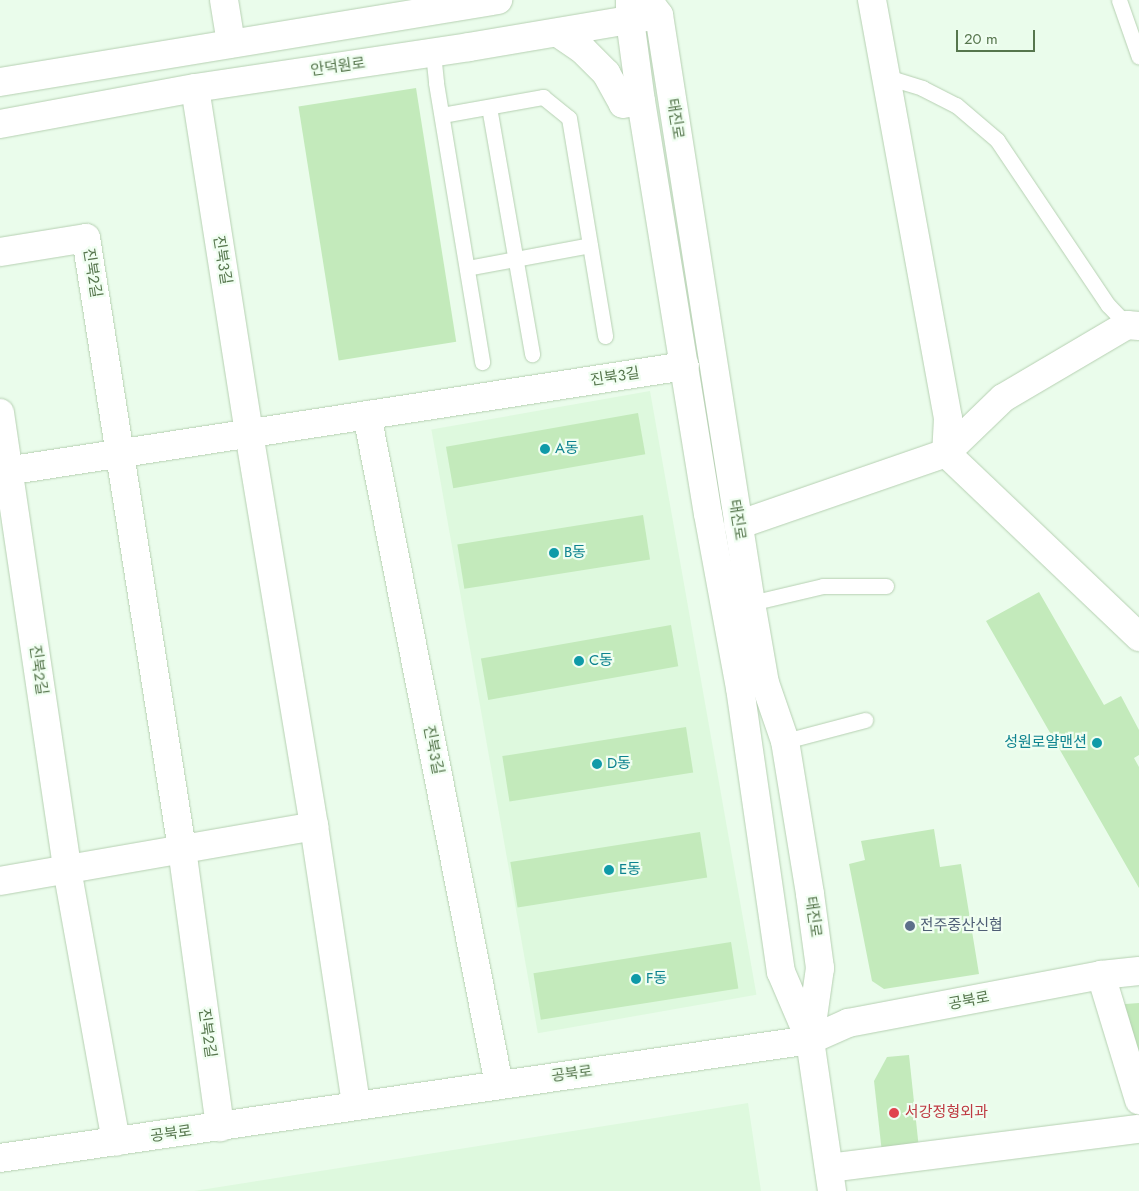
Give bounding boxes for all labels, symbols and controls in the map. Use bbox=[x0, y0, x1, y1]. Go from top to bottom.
scale bar bbox=[959, 20, 1038, 52]
text: 20 m bbox=[964, 28, 998, 50]
street label: 안덕원로 bbox=[309, 54, 367, 80]
street label: 태진로 bbox=[663, 97, 687, 141]
street label: 진북3길 bbox=[209, 234, 235, 286]
street label: 진북2길 bbox=[79, 247, 105, 299]
street label: 진북3길 bbox=[589, 364, 641, 390]
place label: A동 bbox=[555, 440, 579, 458]
marker: A동 bbox=[539, 443, 551, 455]
street label: 태진로 bbox=[725, 498, 749, 542]
place label: B동 bbox=[564, 544, 586, 562]
marker: B동 bbox=[548, 547, 560, 559]
street label: 진북2길 bbox=[26, 644, 50, 696]
place label: C동 bbox=[589, 652, 613, 670]
marker: C동 bbox=[573, 655, 585, 667]
street label: 진북3길 bbox=[419, 724, 447, 776]
place label: 성원로얄맨션 bbox=[1004, 734, 1087, 752]
marker: 성원로얄맨션 bbox=[1091, 737, 1103, 749]
place label: D동 bbox=[607, 755, 631, 773]
marker: D동 bbox=[591, 758, 603, 770]
place label: E동 bbox=[619, 861, 641, 879]
marker: E동 bbox=[603, 864, 615, 876]
street label: 태진로 bbox=[801, 895, 825, 939]
place label: 전주중산신협 bbox=[920, 917, 1003, 935]
marker: 전주중산신협 bbox=[904, 920, 916, 932]
place label: F동 bbox=[646, 970, 667, 988]
marker: F동 bbox=[630, 973, 642, 985]
street label: 공북로 bbox=[947, 988, 991, 1014]
street label: 진북2길 bbox=[195, 1007, 219, 1059]
street label: 공북로 bbox=[550, 1062, 594, 1086]
place label: 서강정형외과 bbox=[905, 1104, 988, 1122]
marker: 서강정형외과 bbox=[887, 1106, 901, 1120]
street label: 공북로 bbox=[149, 1122, 193, 1146]

